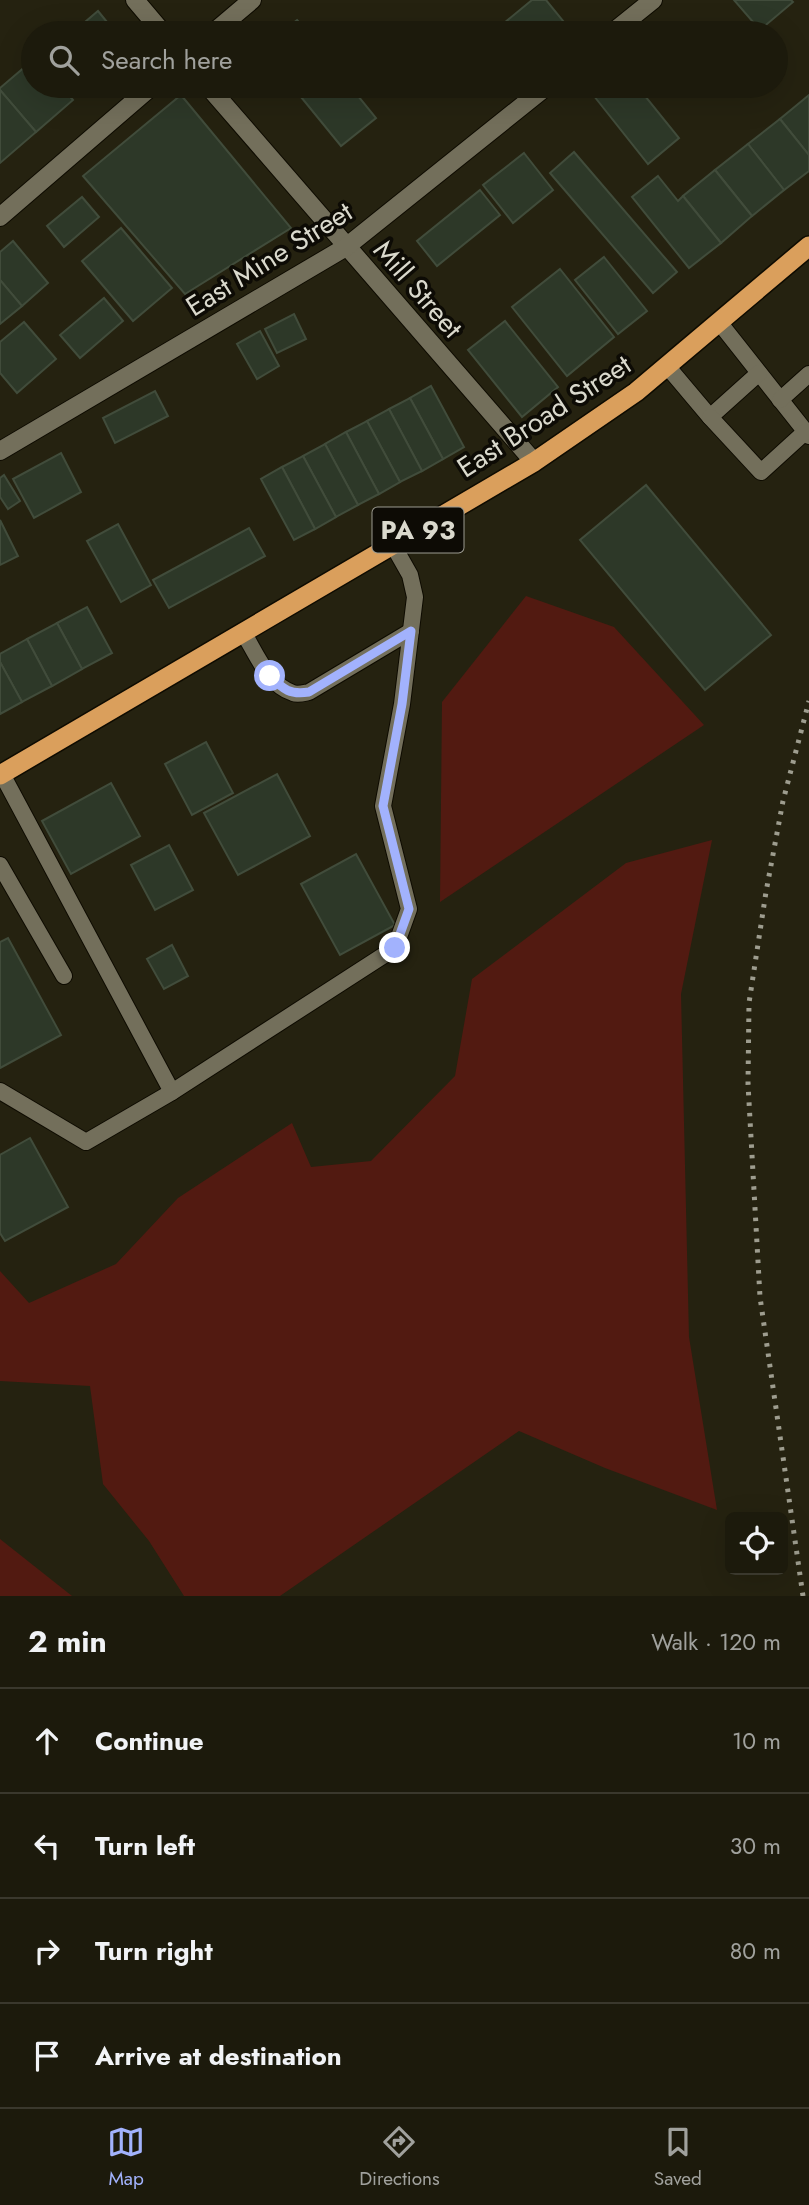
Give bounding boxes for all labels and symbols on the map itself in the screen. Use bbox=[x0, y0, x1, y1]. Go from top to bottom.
street label: East Mine Street bbox=[178, 191, 360, 327]
street label: Mill Street bbox=[364, 231, 472, 347]
street label: East Broad Street bbox=[449, 344, 639, 488]
road number: PA 93 bbox=[372, 508, 464, 552]
route start bbox=[254, 660, 285, 691]
route end bbox=[379, 932, 410, 963]

